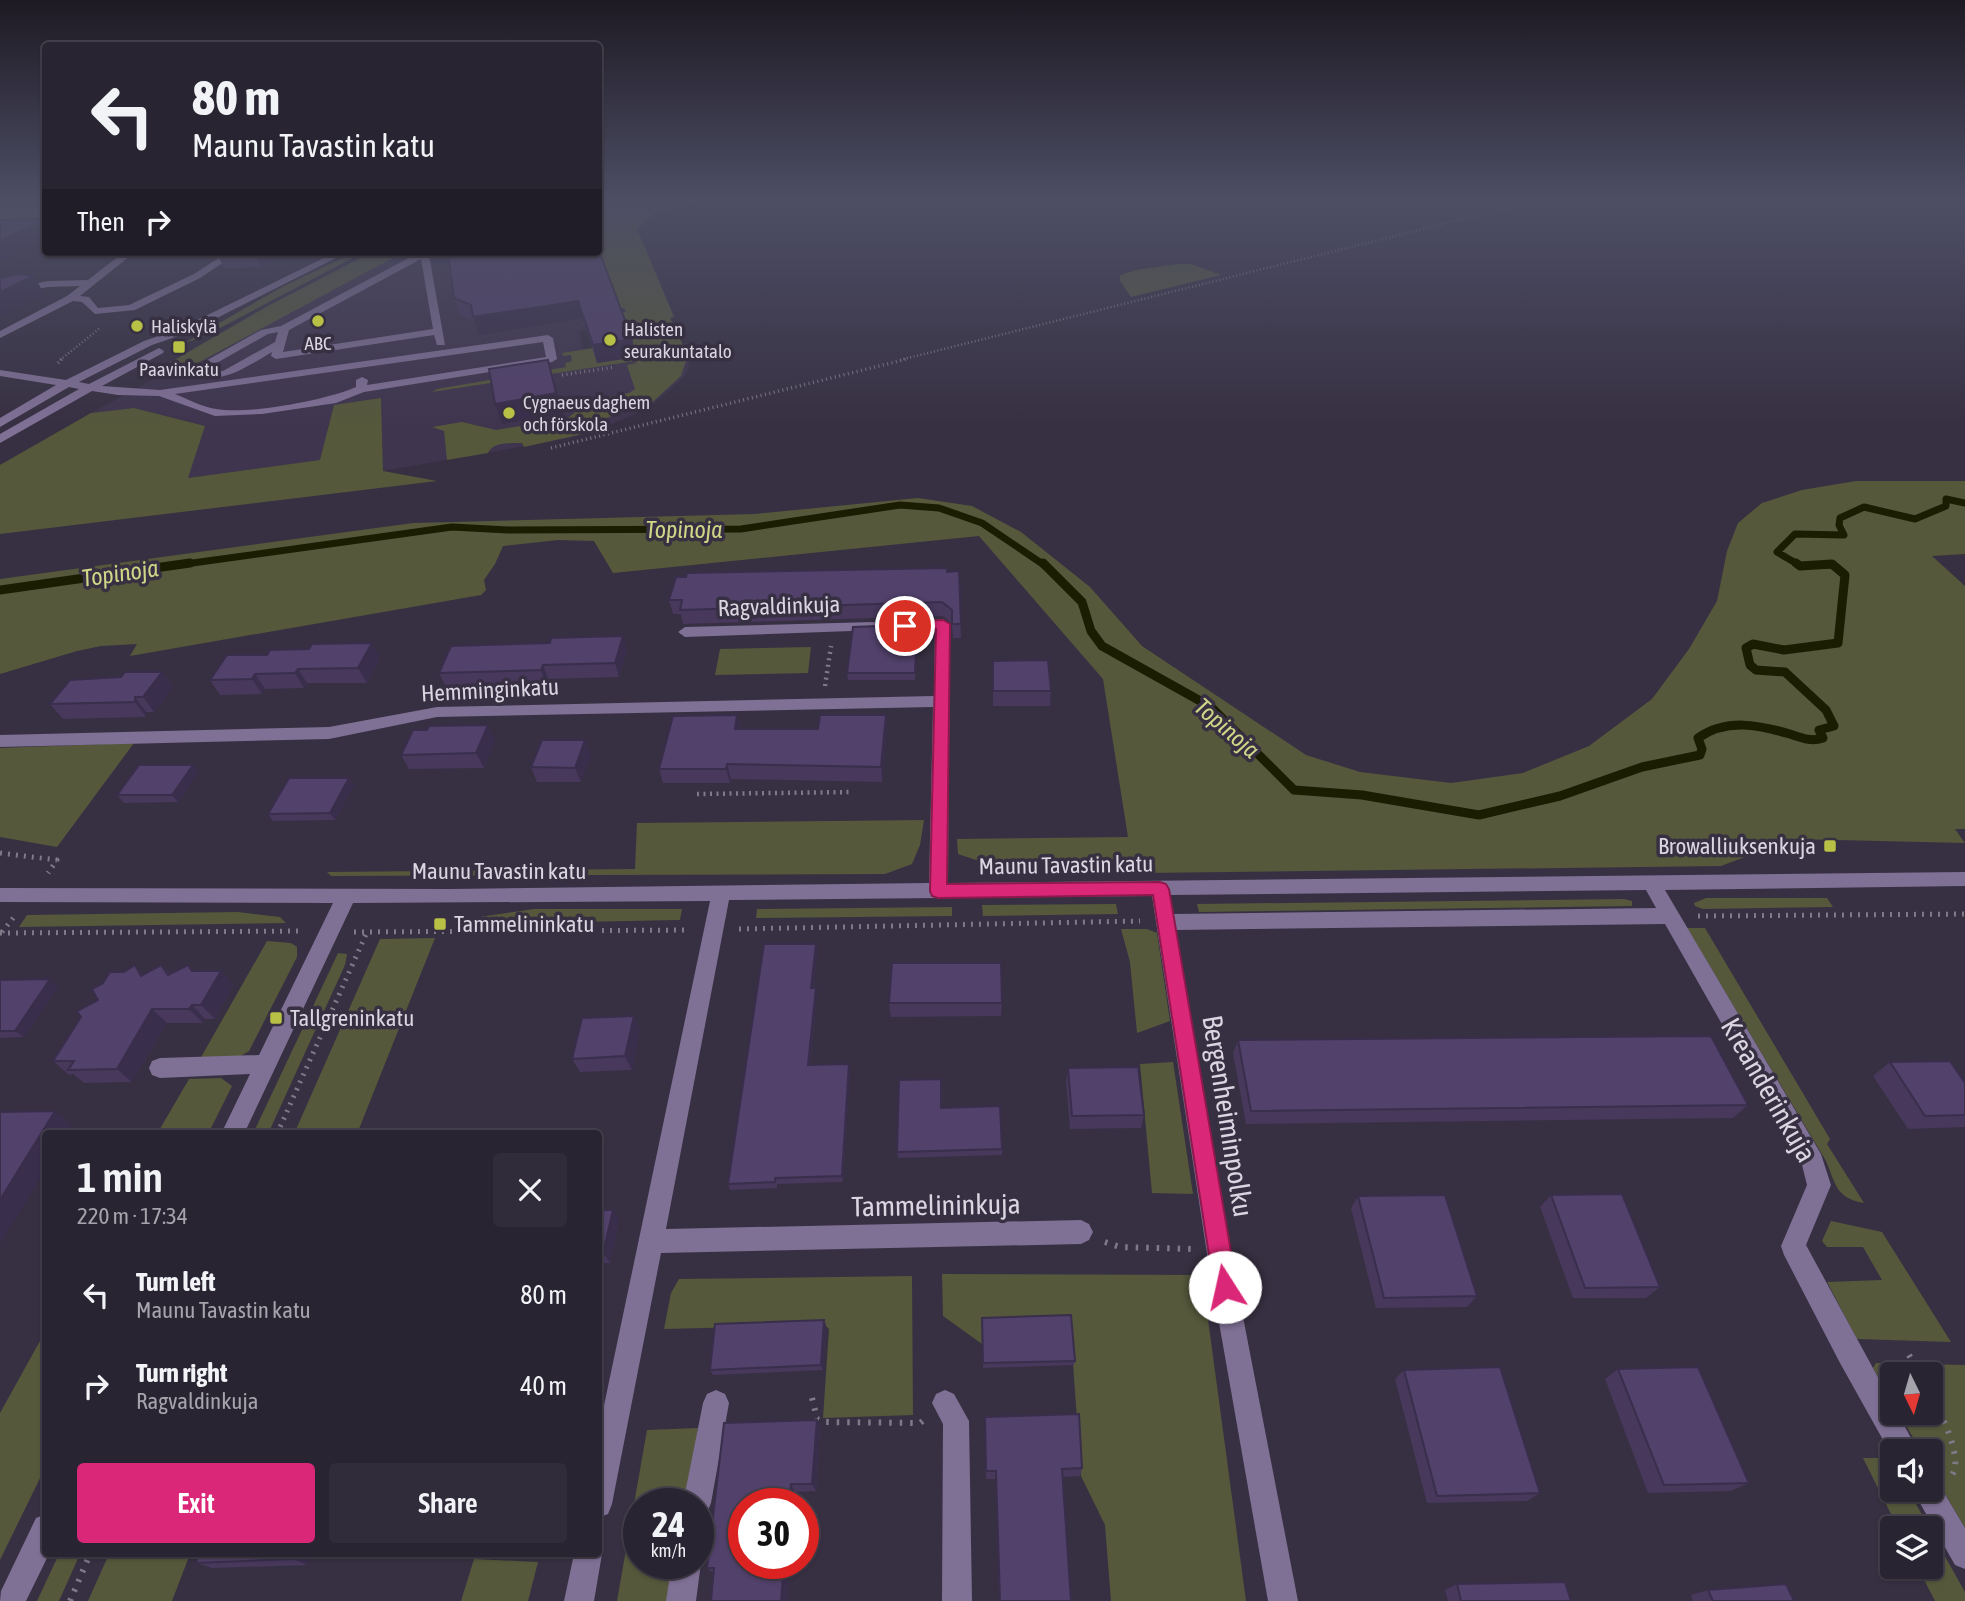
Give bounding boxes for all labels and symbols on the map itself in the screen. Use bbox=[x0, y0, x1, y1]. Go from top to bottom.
marker: ABC bbox=[310, 313, 326, 329]
place label: Haliskylä bbox=[151, 315, 217, 337]
marker: Haliskylä bbox=[129, 318, 145, 334]
place label: Halisten seurakuntatalo bbox=[624, 318, 732, 362]
place label: ABC bbox=[305, 332, 332, 354]
marker: Halisten seurakuntatalo bbox=[602, 332, 618, 348]
marker: Paavinkatu bbox=[171, 339, 187, 355]
place label: Paavinkatu bbox=[139, 358, 219, 380]
place label: Cygnaeus daghem och förskola bbox=[523, 391, 650, 435]
marker: Cygnaeus daghem och förskola bbox=[501, 405, 517, 421]
water label: Topinoja bbox=[646, 516, 722, 543]
water label: Topinoja bbox=[80, 554, 160, 592]
street label: Ragvaldinkuja bbox=[717, 591, 841, 621]
pin bbox=[875, 596, 935, 656]
street label: Hemminginkatu bbox=[420, 673, 560, 707]
water label: Topinoja bbox=[1189, 693, 1265, 763]
place label: Browalliuksenkuja bbox=[1658, 833, 1816, 859]
marker: Browalliuksenkuja bbox=[1822, 838, 1838, 854]
street label: Maunu Tavastin katu bbox=[978, 850, 1154, 880]
street label: Maunu Tavastin katu bbox=[412, 858, 586, 884]
place label: Tammelininkatu bbox=[454, 911, 594, 937]
marker: Tammelininkatu bbox=[432, 916, 448, 932]
place label: Tallgreninkatu bbox=[290, 1005, 414, 1031]
marker: Tallgreninkatu bbox=[268, 1010, 284, 1026]
street label: Kreanderinkuja bbox=[1715, 1012, 1823, 1168]
street label: Bergenheiminpolku bbox=[1196, 1013, 1260, 1219]
street label: Tammelininkuja bbox=[851, 1188, 1021, 1222]
position arrow bbox=[1188, 1250, 1262, 1324]
north arrow bbox=[1880, 1362, 1942, 1424]
speed limit sign: 30 bbox=[728, 1488, 819, 1579]

